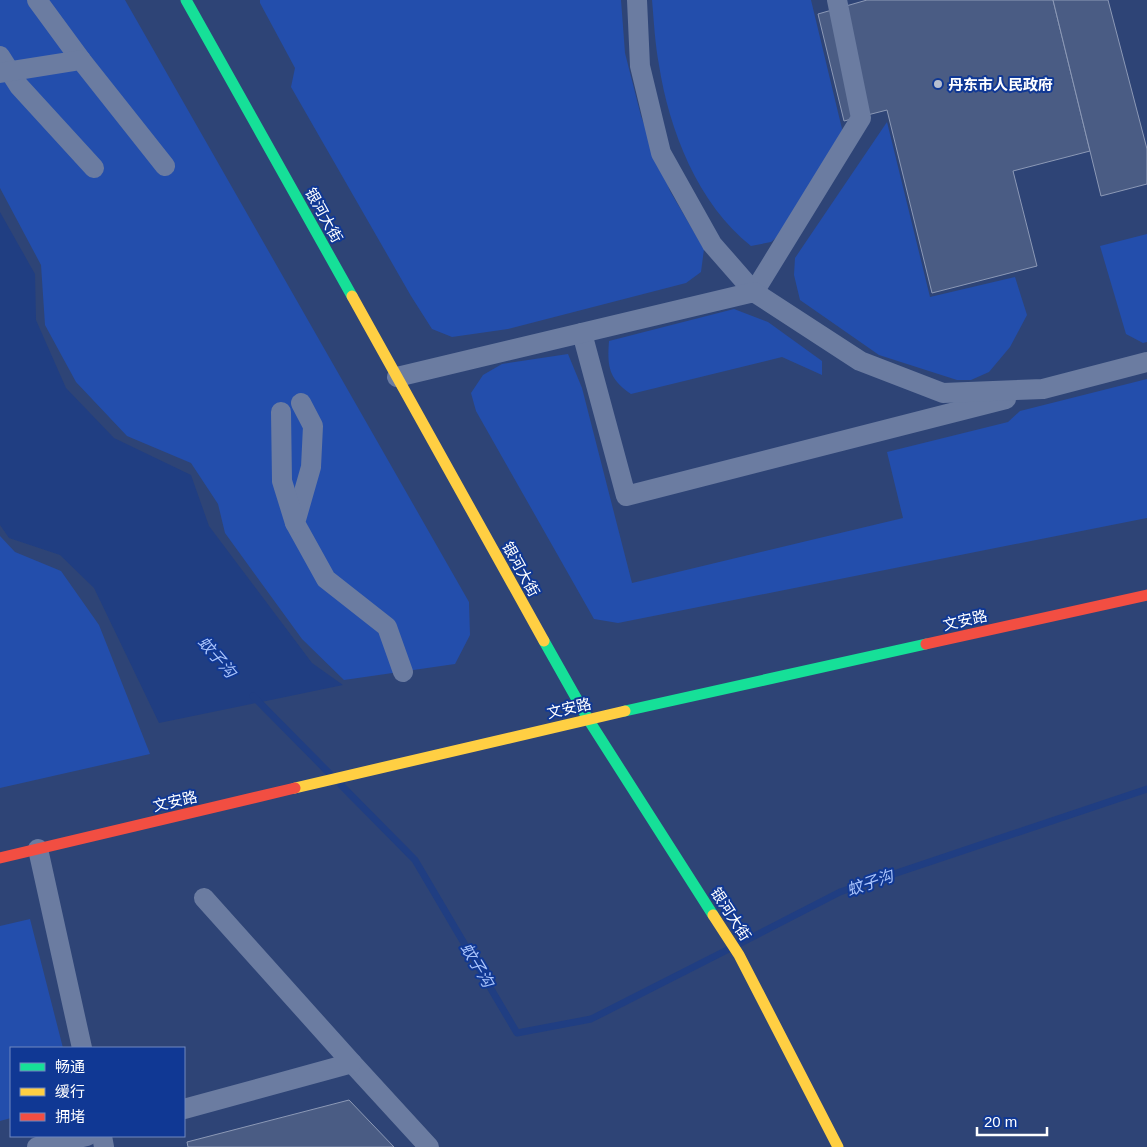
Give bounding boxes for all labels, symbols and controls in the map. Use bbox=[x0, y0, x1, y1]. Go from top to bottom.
place label: 丹东市人民政府 bbox=[948, 76, 1053, 93]
marker: 丹东市人民政府 bbox=[932, 78, 944, 90]
street label: 银河大街 bbox=[302, 185, 346, 245]
street label: 银河大街 bbox=[499, 539, 543, 599]
street label: 文安路 bbox=[941, 607, 989, 633]
water label: 蚊子沟 bbox=[195, 633, 240, 682]
street label: 文安路 bbox=[545, 695, 593, 721]
street label: 文安路 bbox=[151, 788, 199, 814]
water label: 蚊子沟 bbox=[845, 867, 897, 899]
street label: 银河大街 bbox=[708, 884, 754, 944]
water label: 蚊子沟 bbox=[457, 940, 498, 992]
legend bbox=[10, 1047, 185, 1137]
text: 畅通 bbox=[55, 1058, 85, 1075]
text: 缓行 bbox=[55, 1083, 85, 1100]
scale bar bbox=[977, 1104, 1047, 1136]
text: 拥堵 bbox=[55, 1108, 85, 1125]
text: 20 m bbox=[984, 1113, 1017, 1130]

